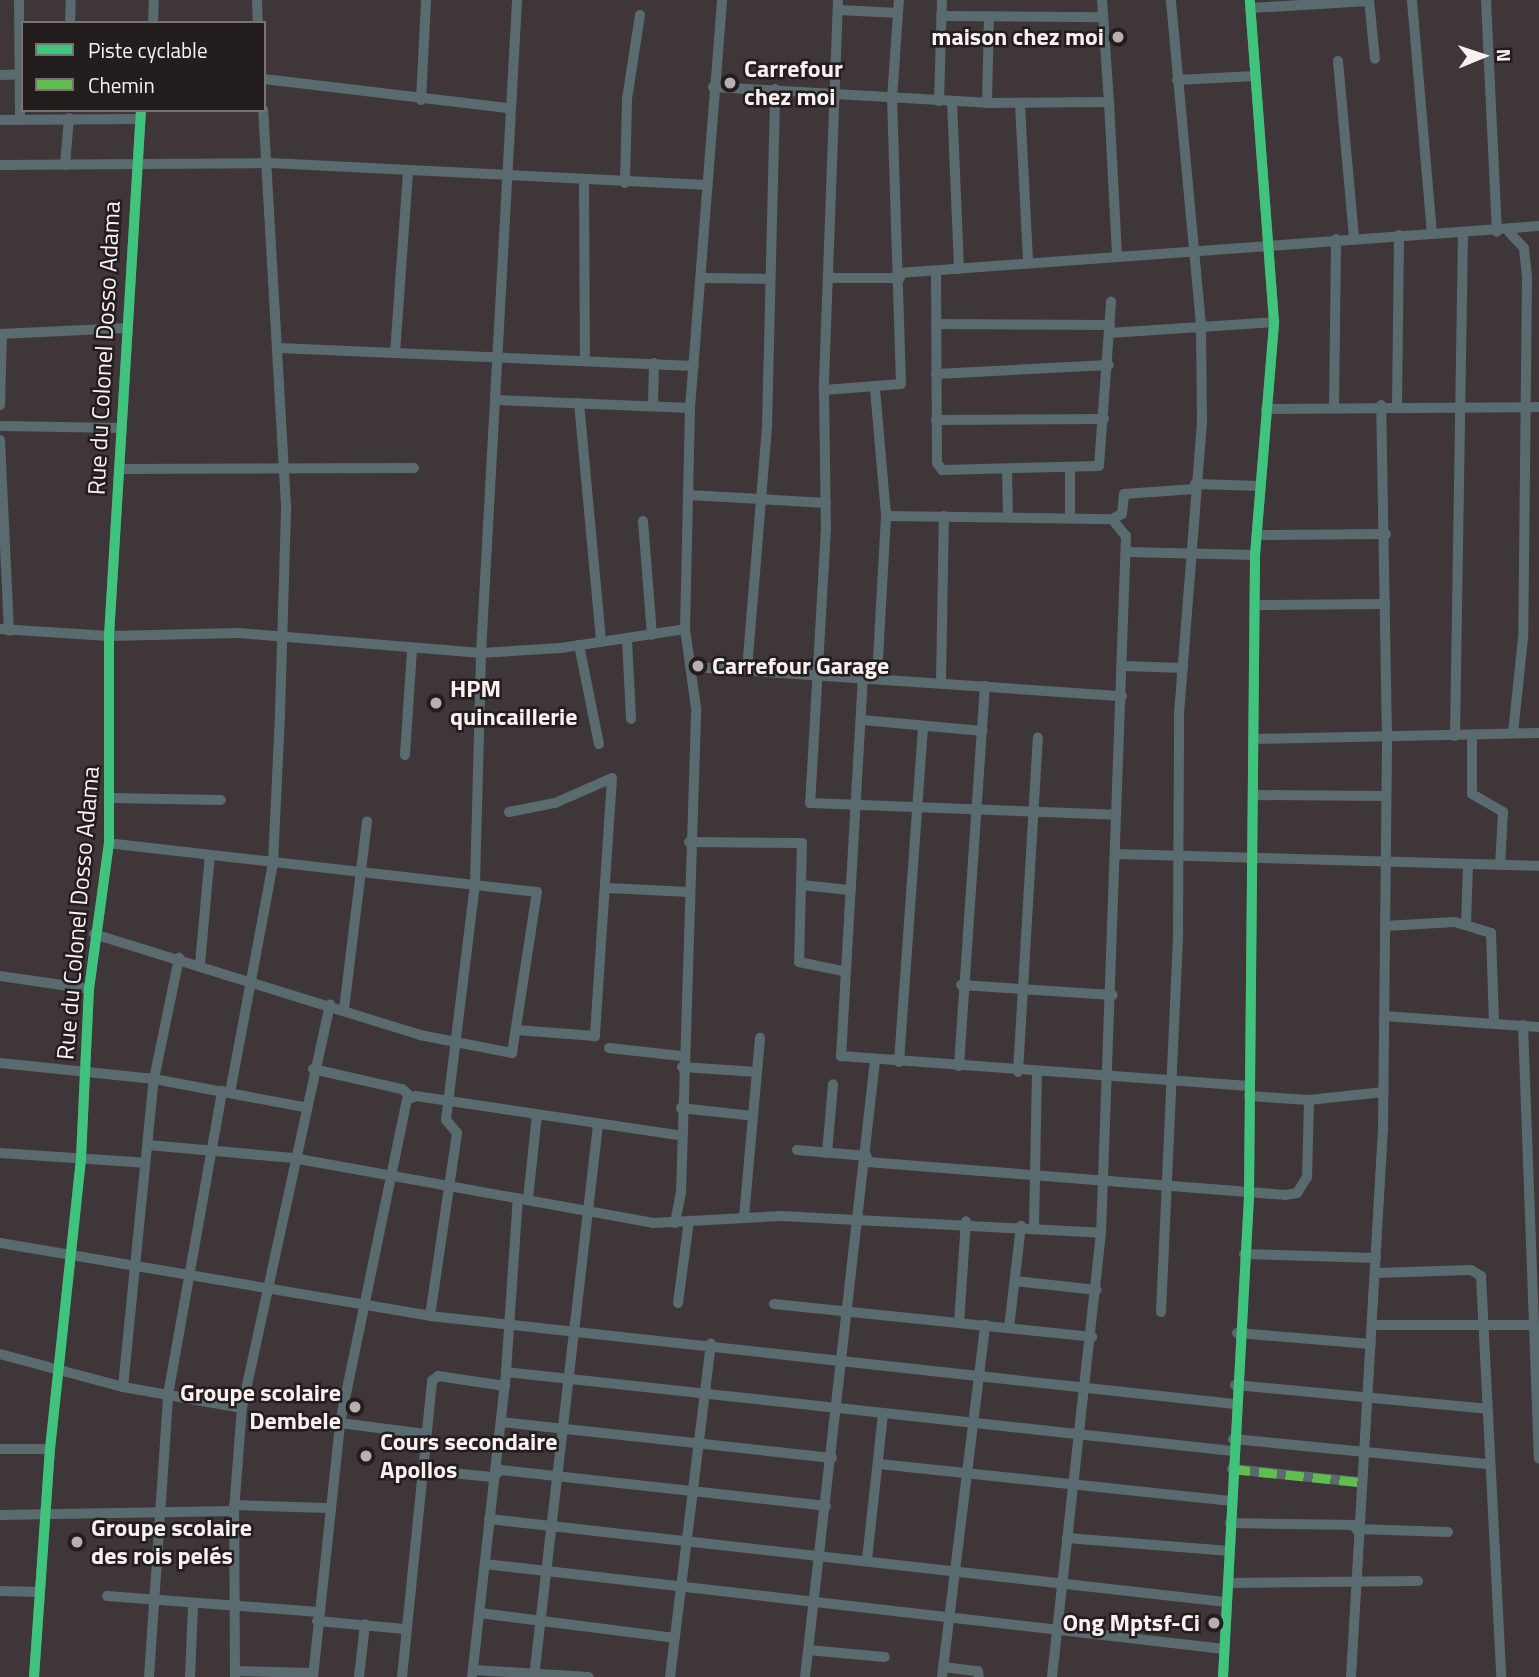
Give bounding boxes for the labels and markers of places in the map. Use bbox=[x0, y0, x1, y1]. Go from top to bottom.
place label: maison chez moi bbox=[931, 23, 1104, 51]
marker: maison chez moi bbox=[1110, 29, 1126, 45]
place label: Carrefour chez moi bbox=[744, 55, 843, 111]
marker: Carrefour chez moi bbox=[722, 75, 738, 91]
place label: Carrefour Garage bbox=[712, 652, 889, 680]
marker: Carrefour Garage bbox=[690, 658, 706, 674]
place label: HPM quincaillerie bbox=[450, 675, 577, 731]
marker: HPM quincaillerie bbox=[428, 695, 444, 711]
place label: Groupe scolaire Dembele bbox=[180, 1379, 341, 1435]
marker: Groupe scolaire Dembele bbox=[347, 1399, 363, 1415]
place label: Cours secondaire Apollos bbox=[380, 1428, 557, 1484]
marker: Cours secondaire Apollos bbox=[358, 1448, 374, 1464]
place label: Groupe scolaire des rois pelés bbox=[91, 1514, 252, 1570]
marker: Groupe scolaire des rois pelés bbox=[69, 1534, 85, 1550]
place label: Ong Mptsf-Ci bbox=[1062, 1609, 1200, 1637]
marker: Ong Mptsf-Ci bbox=[1206, 1615, 1222, 1631]

